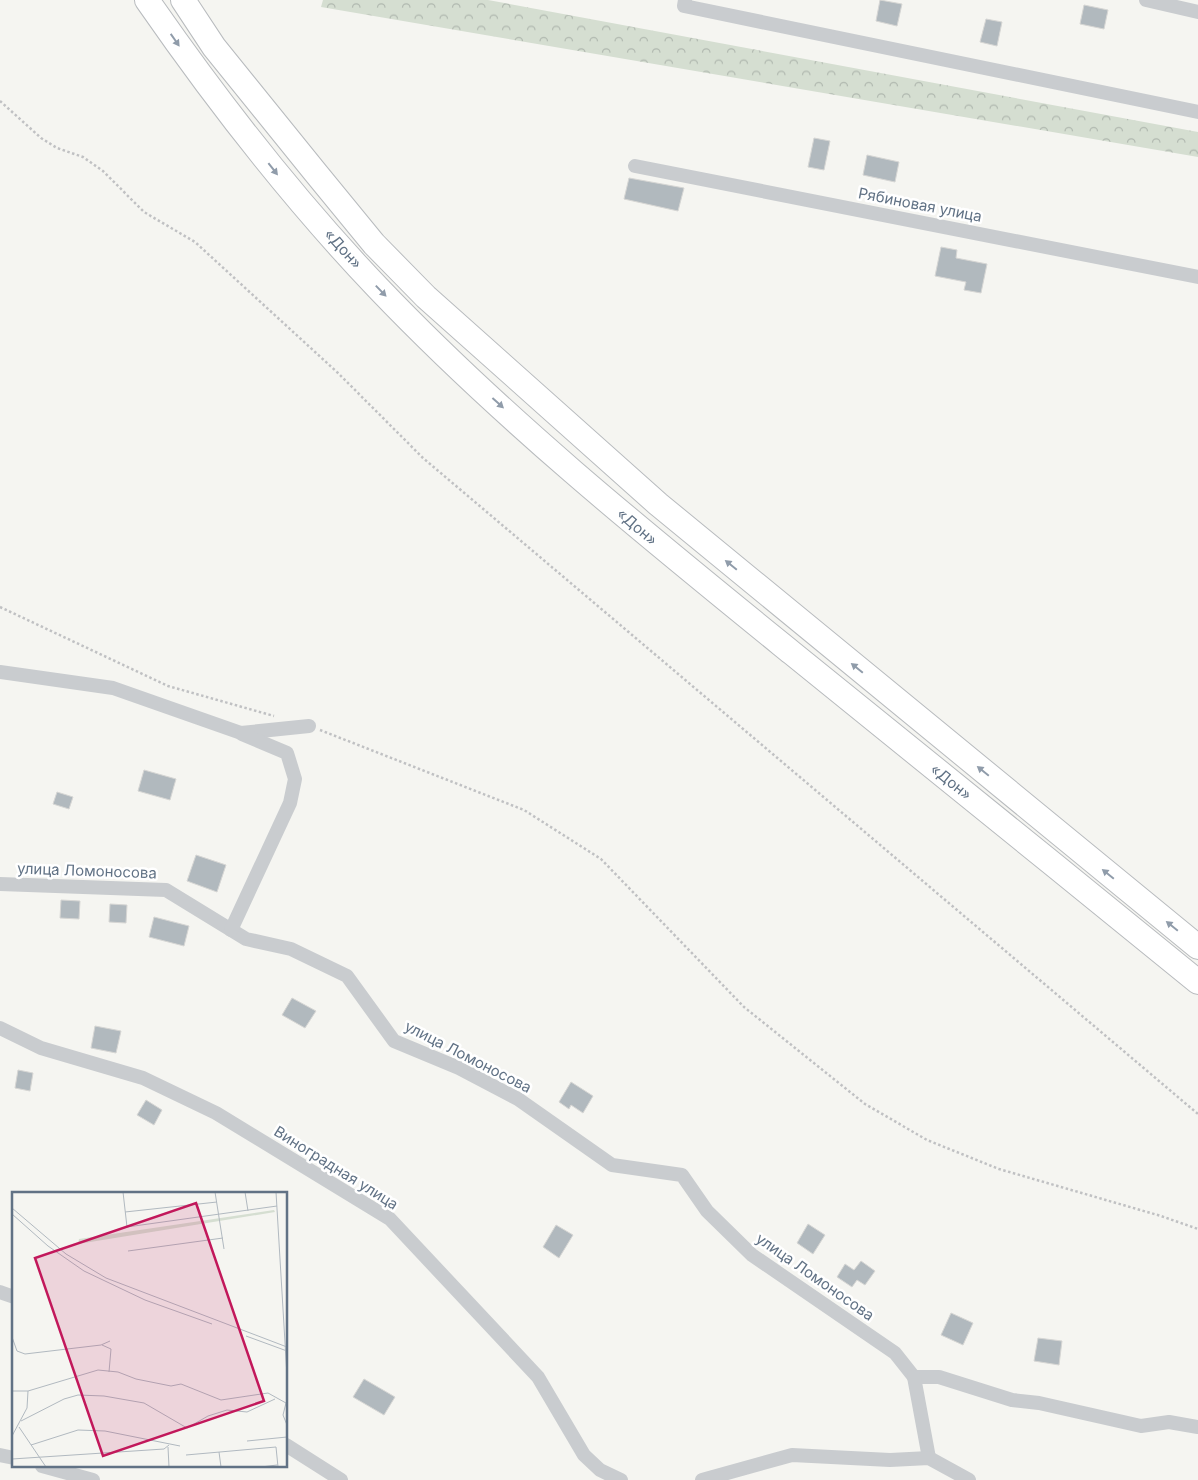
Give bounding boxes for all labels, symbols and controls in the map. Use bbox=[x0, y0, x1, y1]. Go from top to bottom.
one-way arrow bbox=[170, 33, 180, 47]
one-way arrow bbox=[268, 162, 279, 175]
street label: Рябиновая улица bbox=[857, 183, 984, 226]
street label: «Дон» bbox=[320, 225, 366, 273]
one-way arrow bbox=[375, 284, 387, 296]
one-way arrow bbox=[492, 397, 504, 409]
street label: «Дон» bbox=[613, 504, 662, 549]
one-way arrow bbox=[725, 559, 738, 570]
one-way arrow bbox=[851, 662, 864, 673]
street label: «Дон» bbox=[927, 759, 976, 804]
one-way arrow bbox=[976, 766, 989, 777]
street label: улица Ломоносова bbox=[17, 859, 157, 882]
one-way arrow bbox=[1102, 869, 1115, 880]
one-way arrow bbox=[1166, 921, 1179, 932]
street label: улица Ломоносова bbox=[402, 1016, 535, 1097]
street label: Виноградная улица bbox=[271, 1122, 402, 1214]
inset map bbox=[12, 1192, 288, 1468]
street label: улица Ломоносова bbox=[753, 1229, 878, 1325]

